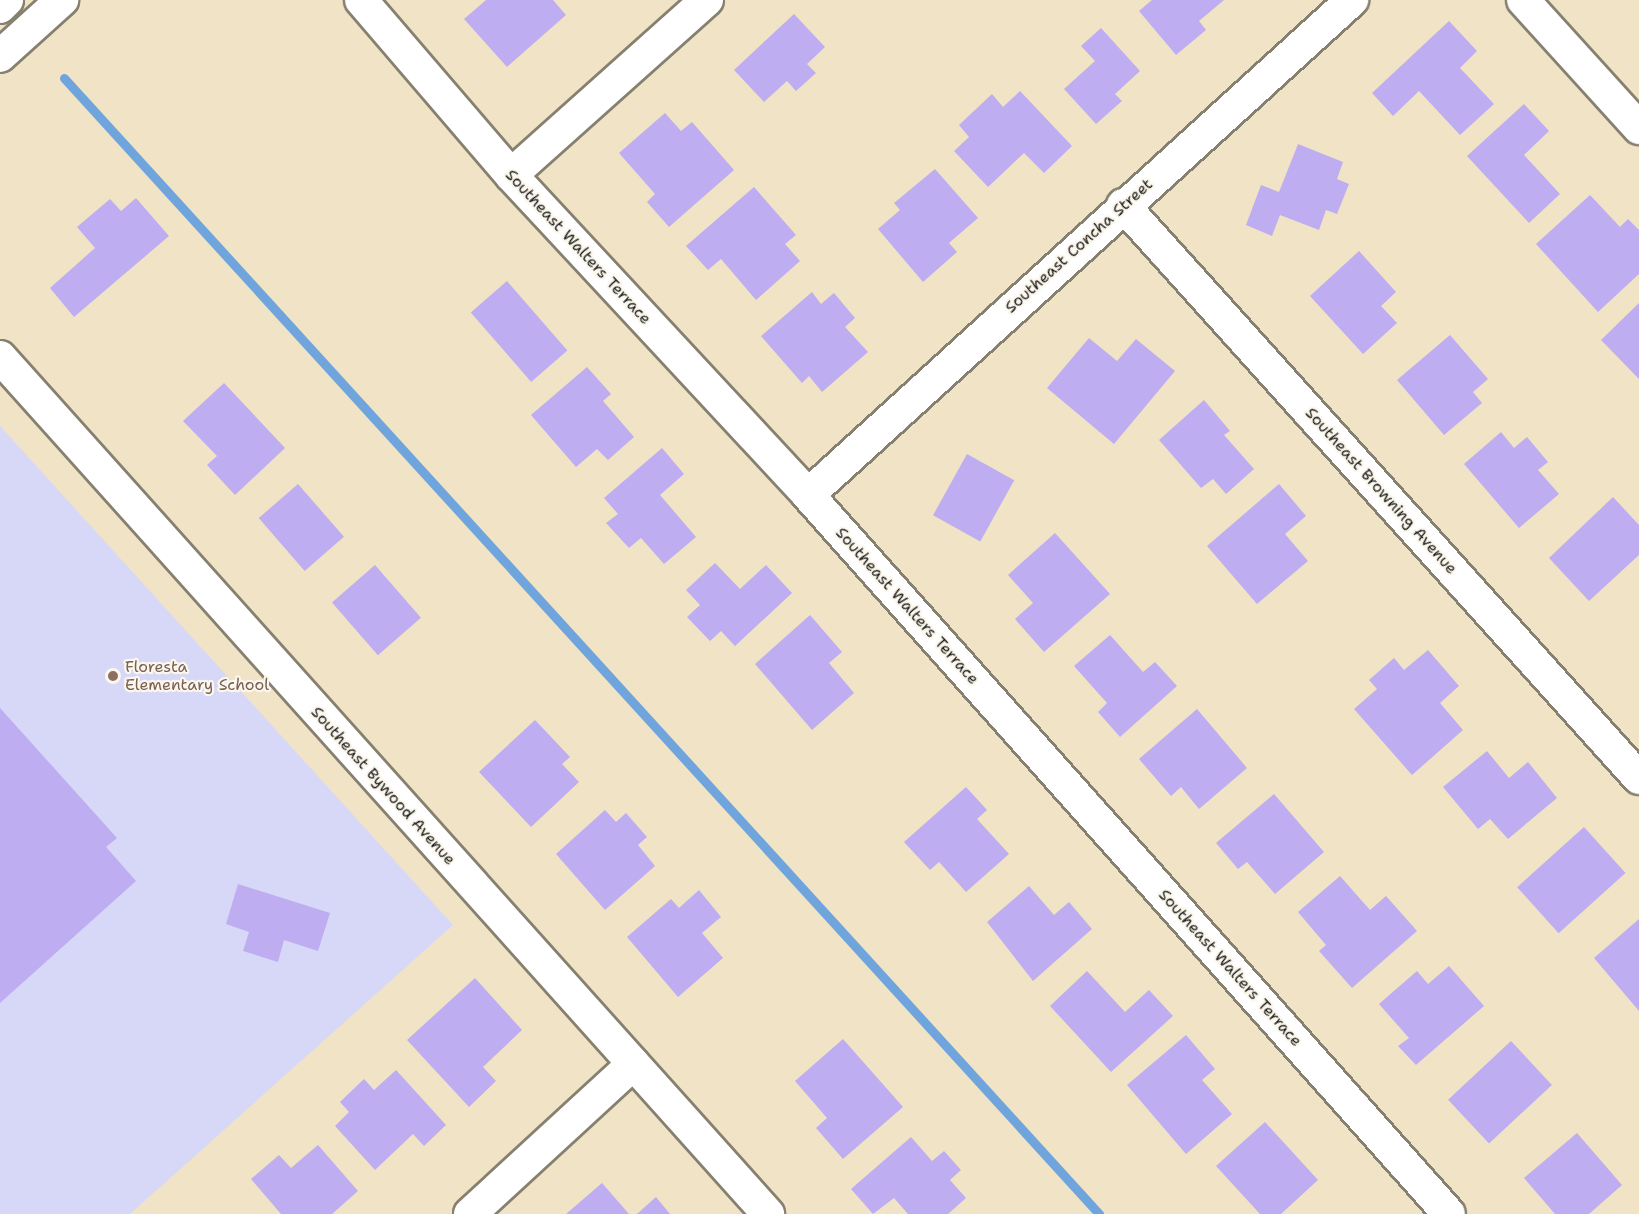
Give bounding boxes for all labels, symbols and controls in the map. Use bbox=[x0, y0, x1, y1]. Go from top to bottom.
street label: Southeast Walters Terrace bbox=[501, 166, 655, 328]
street label: Southeast Concha Street bbox=[1001, 175, 1157, 317]
street label: Southeast Browning Avenue bbox=[1301, 404, 1461, 578]
street label: Southeast Walters Terrace bbox=[831, 524, 983, 688]
place label: Floresta Elementary School bbox=[125, 657, 269, 695]
marker: Floresta Elementary School bbox=[106, 669, 120, 683]
street label: Southeast Bywood Avenue bbox=[307, 703, 459, 869]
street label: Southeast Walters Terrace bbox=[1154, 886, 1306, 1050]

